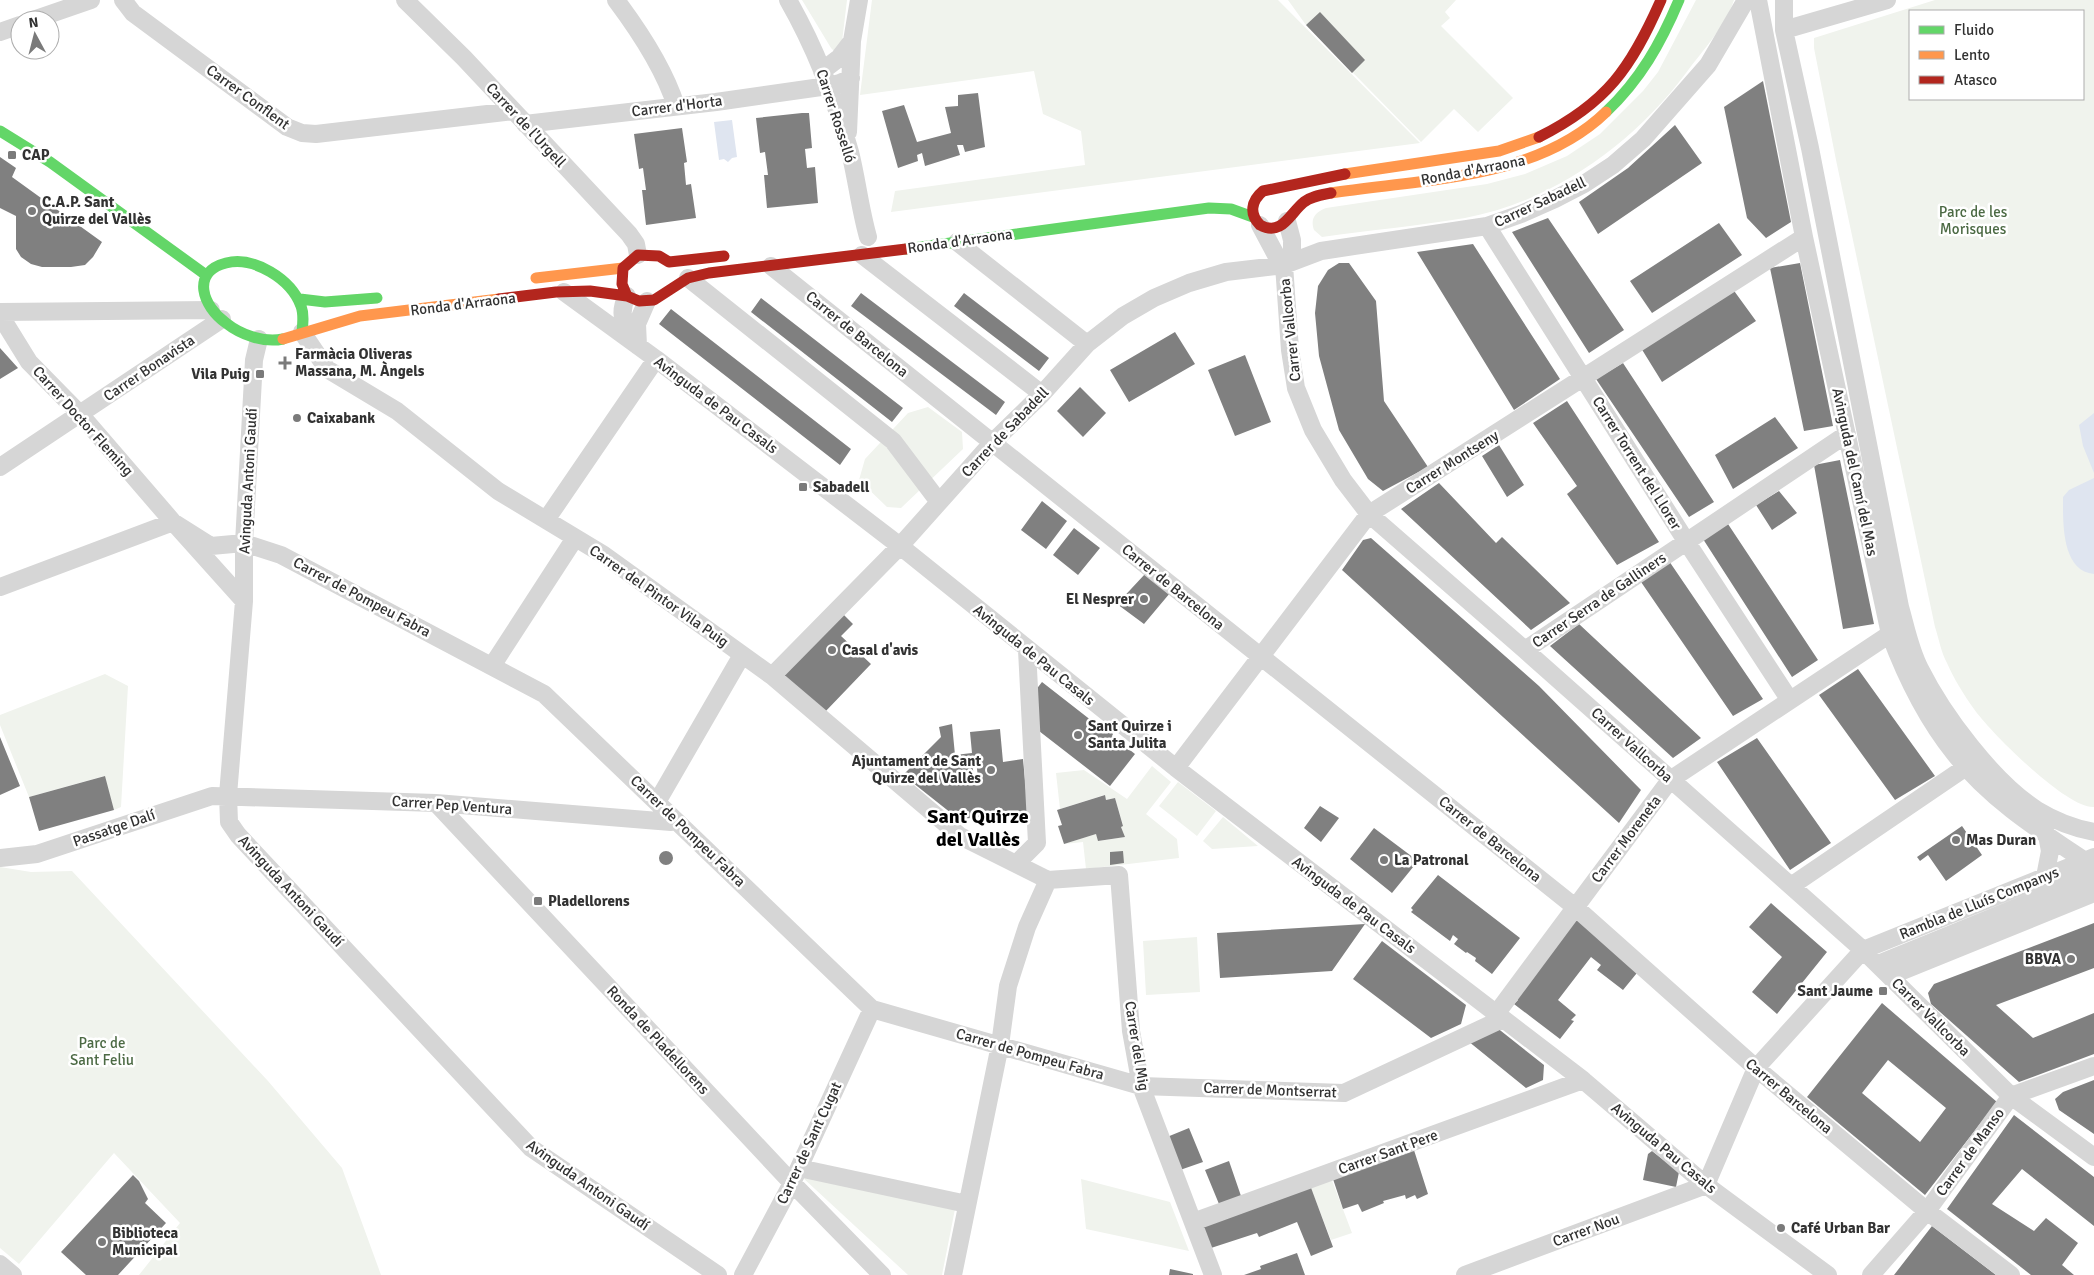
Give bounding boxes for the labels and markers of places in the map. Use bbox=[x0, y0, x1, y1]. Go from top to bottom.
place label: CAP bbox=[22, 146, 50, 164]
marker: CAP bbox=[6, 149, 18, 161]
place label: C.A.P. Sant Quirze del Vallès bbox=[42, 193, 151, 228]
marker: C.A.P. Sant Quirze del Vallès bbox=[26, 205, 38, 217]
place label: Farmàcia Oliveras Massana, M. Àngels bbox=[295, 345, 425, 380]
marker: Farmàcia Oliveras Massana, M. Àngels bbox=[279, 357, 291, 369]
place label: Vila Puig bbox=[191, 365, 250, 383]
marker: Vila Puig bbox=[254, 368, 266, 380]
place label: Caixabank bbox=[307, 409, 375, 427]
marker: Caixabank bbox=[291, 412, 303, 424]
place label: Sabadell bbox=[813, 478, 870, 496]
marker: Sabadell bbox=[797, 481, 809, 493]
place label: El Nesprer bbox=[1066, 590, 1134, 608]
marker: El Nesprer bbox=[1138, 593, 1150, 605]
place label: Casal d'avis bbox=[842, 641, 919, 659]
marker: Casal d'avis bbox=[826, 644, 838, 656]
place label: Sant Quirze i Santa Julita bbox=[1088, 717, 1172, 752]
marker: Sant Quirze i Santa Julita bbox=[1072, 729, 1084, 741]
place label: Ajuntament de Sant Quirze del Vallès bbox=[852, 752, 981, 787]
marker: Ajuntament de Sant Quirze del Vallès bbox=[985, 764, 997, 776]
place label: Mas Duran bbox=[1966, 831, 2036, 849]
marker: Mas Duran bbox=[1950, 834, 1962, 846]
place label: La Patronal bbox=[1394, 851, 1469, 869]
marker: La Patronal bbox=[1378, 854, 1390, 866]
place label: Pladellorens bbox=[548, 892, 630, 910]
marker: Pladellorens bbox=[532, 895, 544, 907]
place label: BBVA bbox=[2025, 950, 2061, 968]
marker: BBVA bbox=[2065, 953, 2077, 965]
place label: Sant Jaume bbox=[1798, 982, 1873, 1000]
marker: Sant Jaume bbox=[1877, 985, 1889, 997]
place label: Café Urban Bar bbox=[1791, 1219, 1890, 1237]
marker: Café Urban Bar bbox=[1775, 1222, 1787, 1234]
place label: Biblioteca Municipal bbox=[112, 1224, 179, 1259]
marker: Biblioteca Municipal bbox=[96, 1236, 108, 1248]

